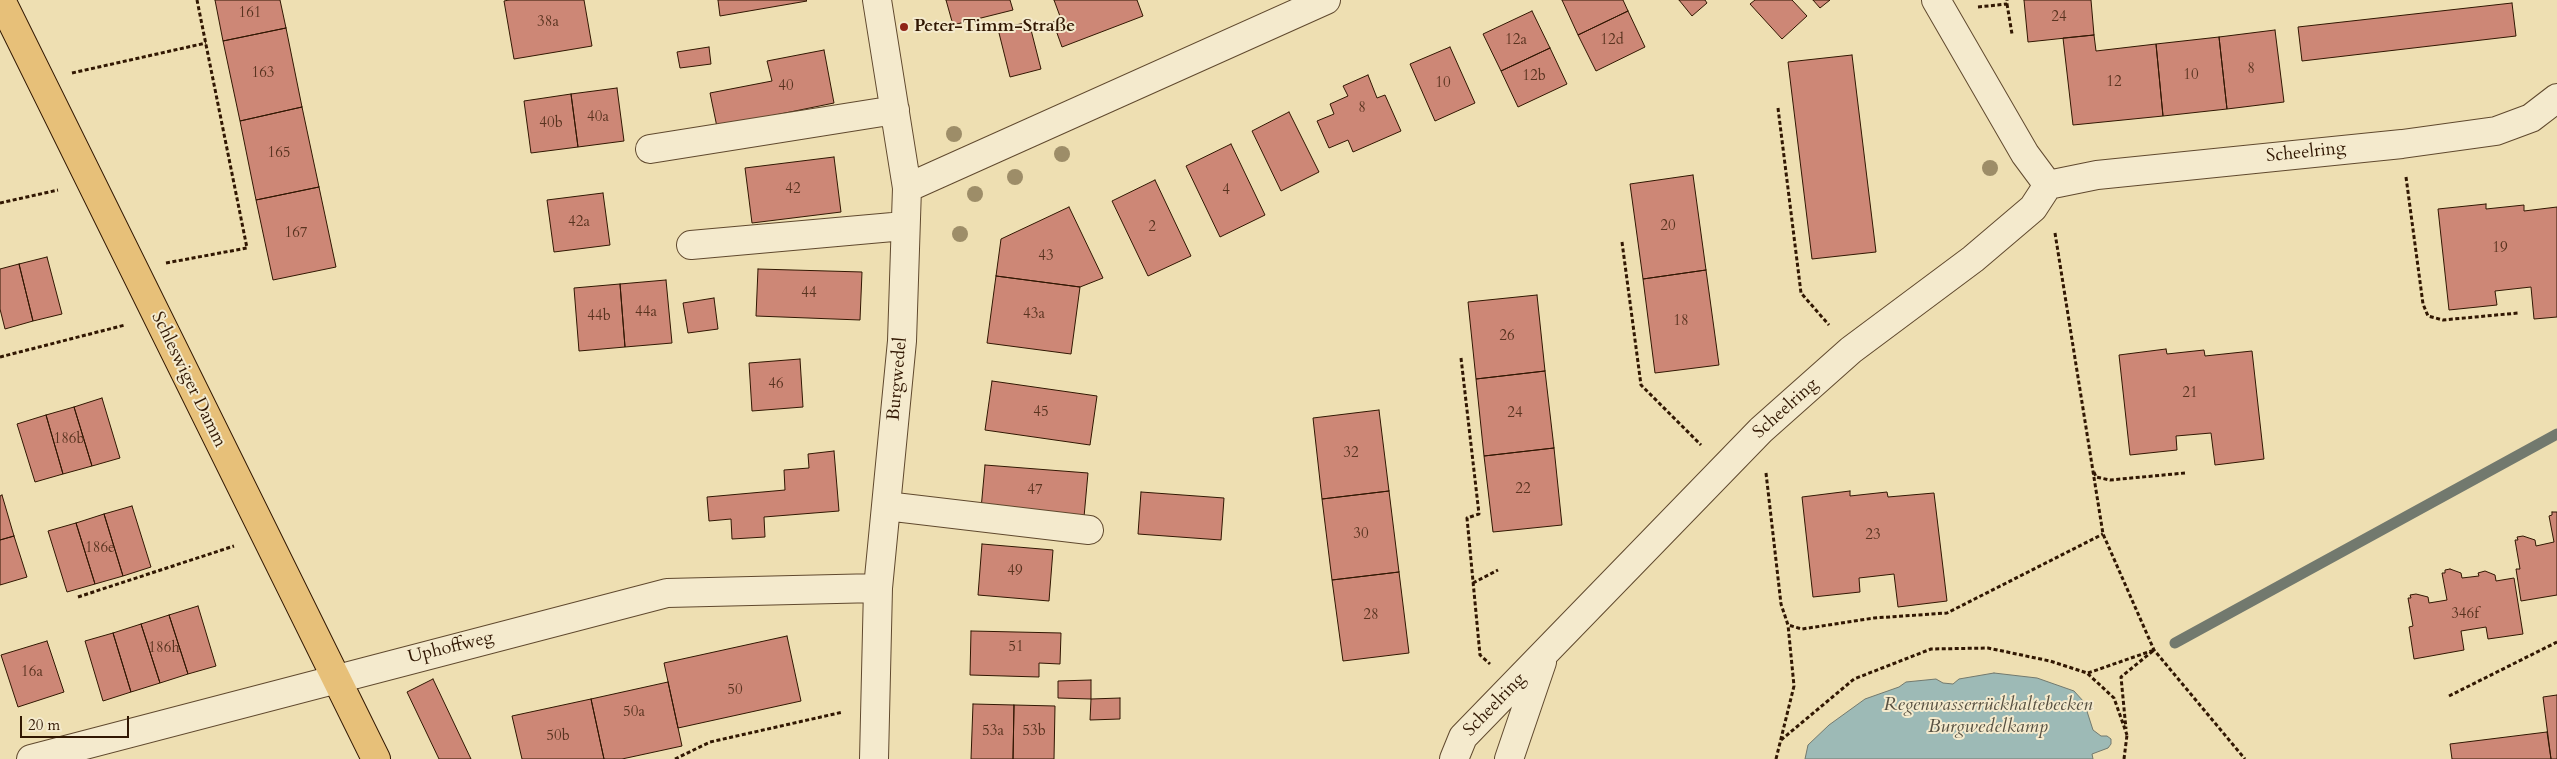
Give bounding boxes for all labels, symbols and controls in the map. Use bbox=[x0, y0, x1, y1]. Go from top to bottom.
house number: 161 bbox=[238, 5, 262, 23]
house number: 24 bbox=[2051, 9, 2067, 27]
house number: 38a bbox=[537, 14, 559, 32]
place label: Peter-Timm-Straße bbox=[914, 16, 1075, 38]
marker: Peter-Timm-Straße bbox=[898, 21, 910, 33]
house number: 12a bbox=[1505, 32, 1527, 50]
house number: 12d bbox=[1600, 32, 1624, 50]
house number: 8 bbox=[2247, 61, 2255, 79]
house number: 163 bbox=[251, 65, 275, 83]
house number: 10 bbox=[2183, 67, 2199, 85]
house number: 12b bbox=[1522, 68, 1546, 86]
house number: 12 bbox=[2106, 74, 2122, 92]
house number: 10 bbox=[1435, 75, 1451, 93]
house number: 40 bbox=[778, 78, 794, 96]
house number: 8 bbox=[1358, 100, 1366, 118]
house number: 40a bbox=[587, 109, 609, 127]
house number: 40b bbox=[539, 115, 563, 133]
street label: Scheelring bbox=[2265, 138, 2347, 168]
house number: 165 bbox=[267, 145, 291, 163]
house number: 42 bbox=[785, 181, 801, 199]
house number: 4 bbox=[1222, 182, 1230, 200]
house number: 42a bbox=[568, 214, 590, 232]
house number: 20 bbox=[1660, 218, 1676, 236]
house number: 2 bbox=[1148, 219, 1156, 237]
house number: 167 bbox=[284, 225, 308, 243]
house number: 19 bbox=[2492, 240, 2508, 258]
house number: 43 bbox=[1038, 248, 1054, 266]
house number: 44 bbox=[801, 285, 817, 303]
house number: 44a bbox=[635, 304, 657, 322]
house number: 43a bbox=[1023, 306, 1045, 324]
house number: 44b bbox=[587, 308, 611, 326]
street label: Schleswiger Damm bbox=[146, 309, 230, 451]
house number: 18 bbox=[1673, 313, 1689, 331]
house number: 26 bbox=[1499, 328, 1515, 346]
street label: Burgwedel bbox=[884, 336, 912, 422]
street label: Scheelring bbox=[1749, 374, 1823, 444]
house number: 46 bbox=[768, 376, 784, 394]
house number: 21 bbox=[2182, 385, 2198, 403]
house number: 45 bbox=[1033, 404, 1049, 422]
house number: 24 bbox=[1507, 405, 1523, 423]
house number: 186b bbox=[53, 431, 85, 449]
house number: 32 bbox=[1343, 445, 1359, 463]
house number: 22 bbox=[1515, 481, 1531, 499]
house number: 47 bbox=[1027, 482, 1043, 500]
house number: 30 bbox=[1353, 526, 1369, 544]
house number: 23 bbox=[1865, 527, 1881, 545]
house number: 186e bbox=[85, 540, 115, 558]
house number: 49 bbox=[1007, 563, 1023, 581]
house number: 346f bbox=[2451, 606, 2479, 624]
house number: 28 bbox=[1363, 607, 1379, 625]
street label: Uphoffweg bbox=[406, 627, 496, 669]
house number: 51 bbox=[1008, 639, 1024, 657]
house number: 186h bbox=[148, 640, 180, 658]
house number: 16a bbox=[21, 664, 43, 682]
street label: Scheelring bbox=[1459, 669, 1531, 741]
house number: 50 bbox=[727, 682, 743, 700]
water label: Regenwasserrückhaltebecken Burgwedelkamp bbox=[1884, 695, 2092, 739]
house number: 50a bbox=[623, 704, 645, 722]
scale bar bbox=[22, 706, 131, 738]
text: 20 m bbox=[28, 715, 60, 735]
house number: 53a bbox=[982, 723, 1004, 741]
house number: 53b bbox=[1022, 723, 1046, 741]
house number: 50b bbox=[546, 728, 570, 746]

